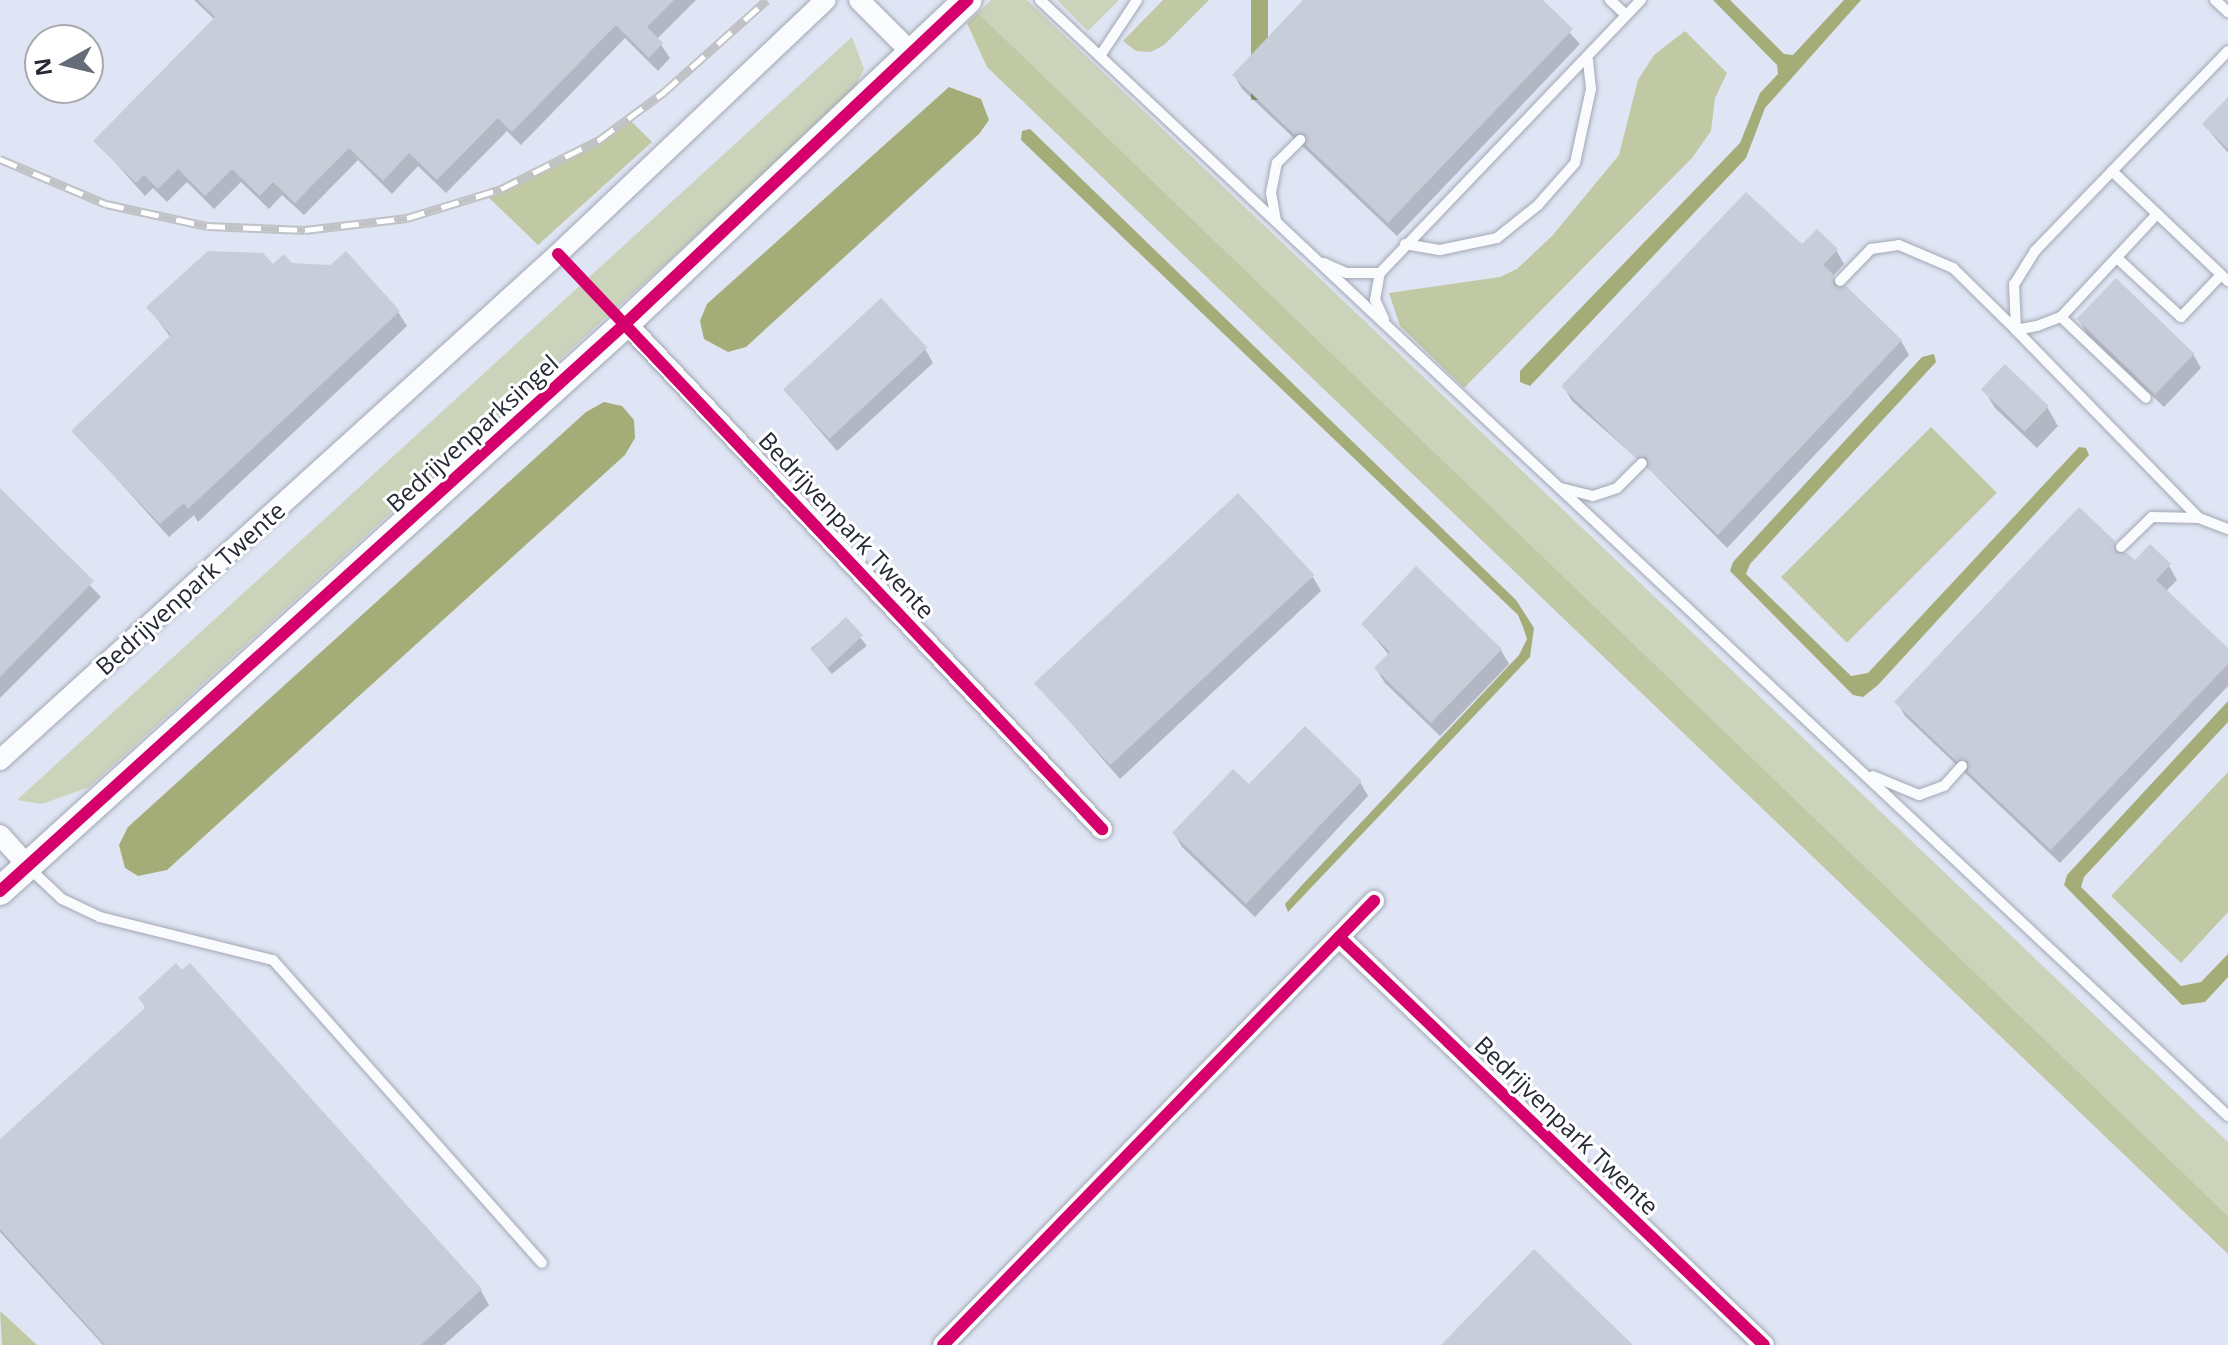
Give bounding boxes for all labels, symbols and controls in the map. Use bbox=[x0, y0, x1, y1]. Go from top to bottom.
north arrow bbox=[24, 24, 104, 104]
text: N bbox=[26, 56, 58, 78]
street label: Bedrijvenparksingel bbox=[380, 348, 564, 518]
street label: Bedrijvenpark Twente bbox=[753, 426, 941, 624]
street label: Bedrijvenpark Twente bbox=[90, 496, 290, 680]
street label: Bedrijvenpark Twente bbox=[1469, 1030, 1665, 1220]

